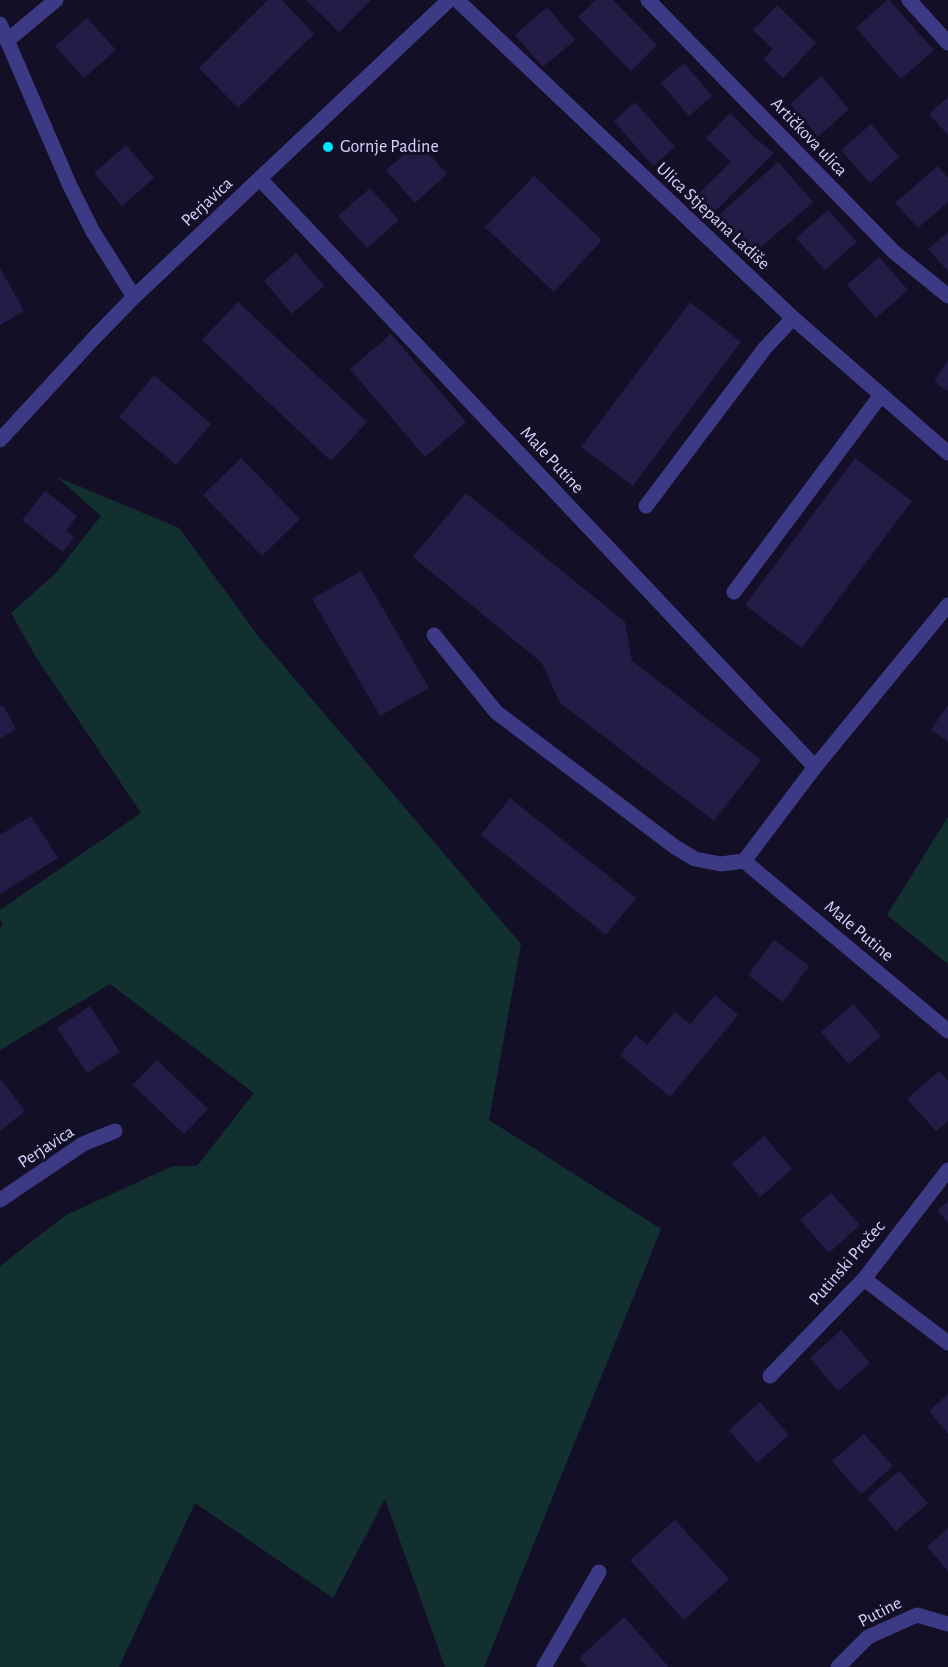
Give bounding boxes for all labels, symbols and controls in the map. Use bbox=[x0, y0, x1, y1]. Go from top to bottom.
street label: Artičkova ulica bbox=[766, 93, 852, 181]
place label: Gornje Padine bbox=[340, 136, 439, 158]
marker: Gornje Padine bbox=[321, 140, 335, 154]
street label: Ulica Stjepana Ladiše bbox=[652, 158, 774, 274]
street label: Perjavica bbox=[177, 173, 237, 231]
street label: Male Putine bbox=[515, 422, 589, 498]
street label: Male Putine bbox=[820, 896, 898, 966]
street label: Perjavica bbox=[14, 1121, 78, 1173]
street label: Putinski Prečec bbox=[804, 1216, 890, 1310]
street label: Putine bbox=[855, 1592, 905, 1632]

